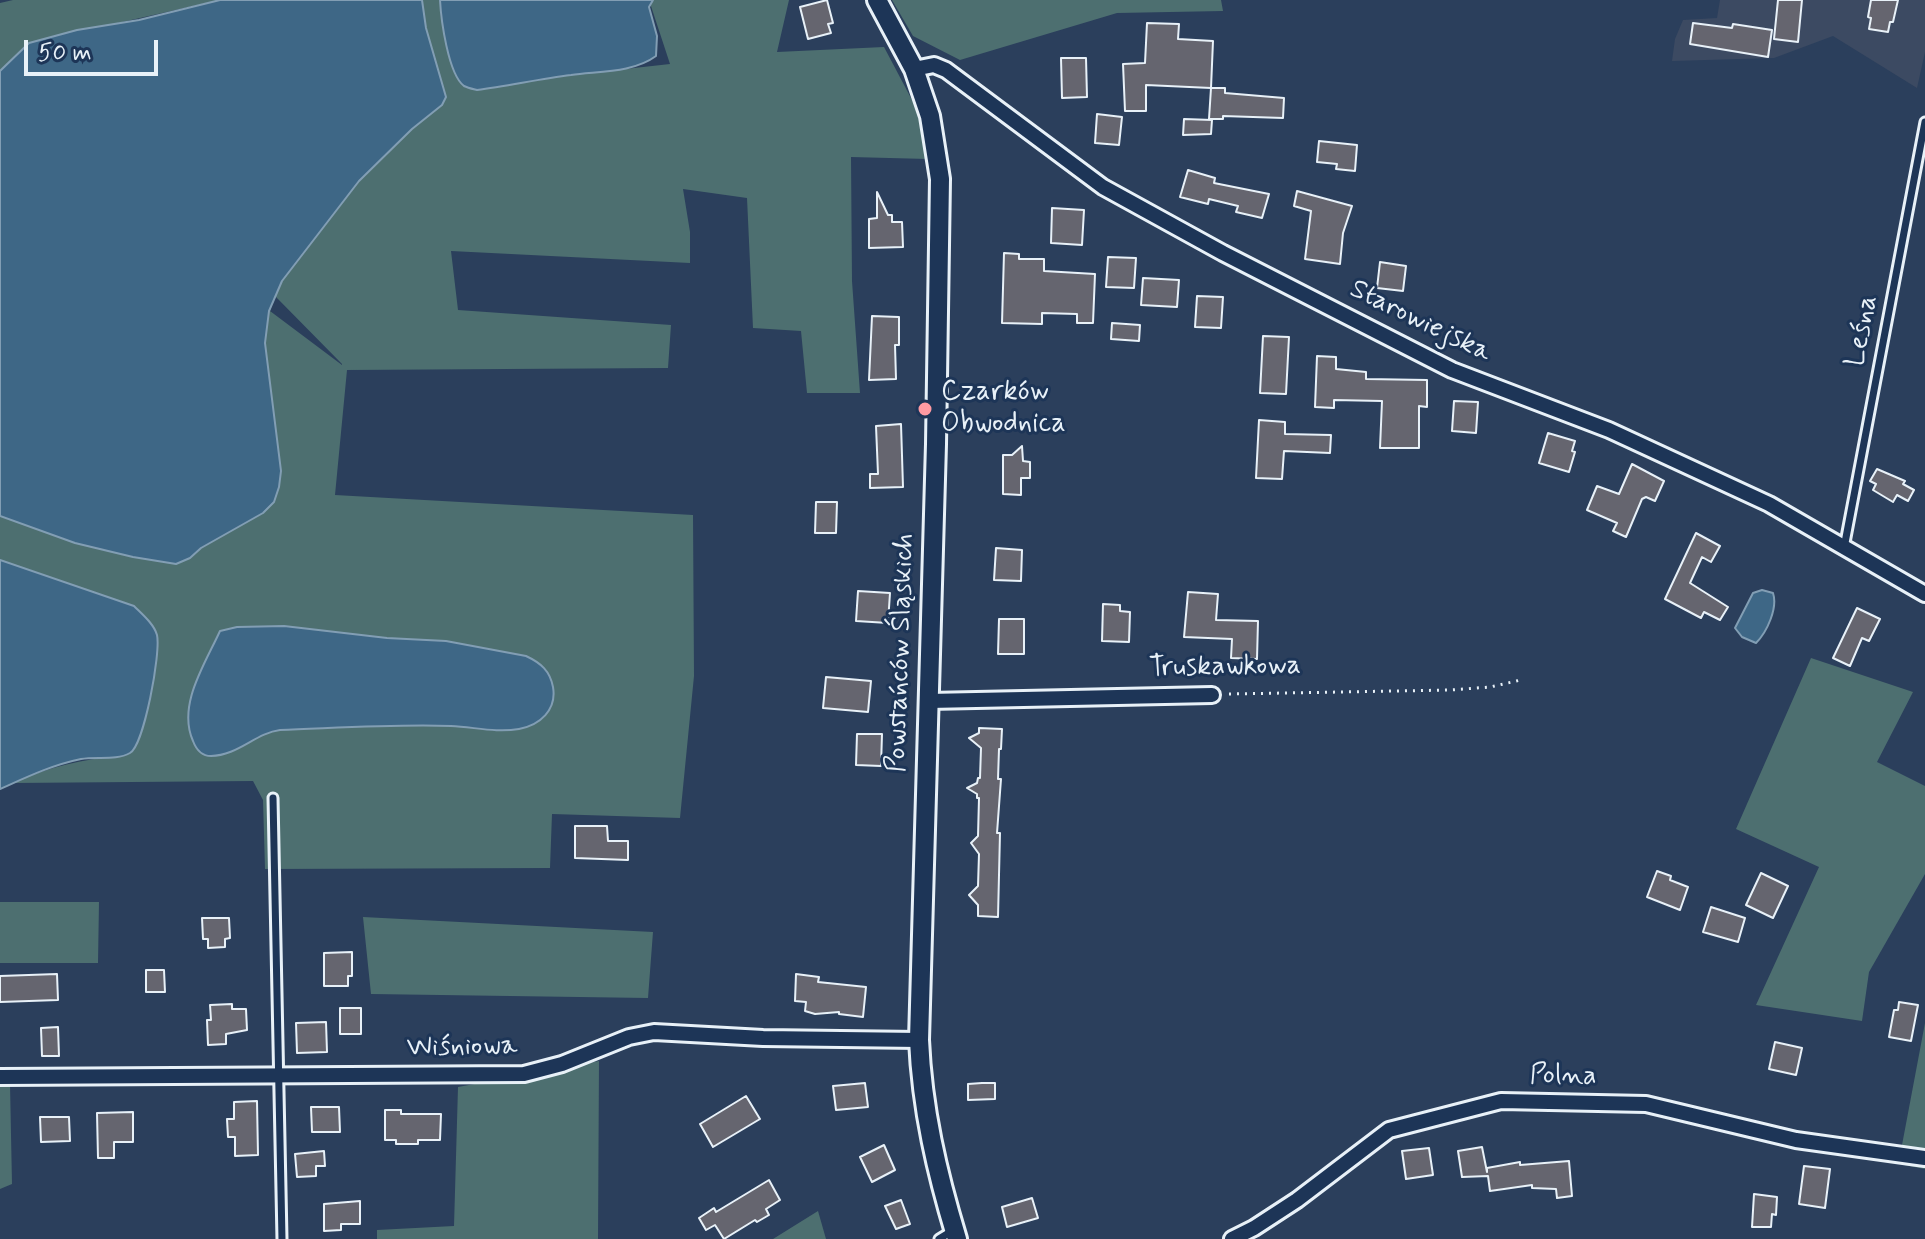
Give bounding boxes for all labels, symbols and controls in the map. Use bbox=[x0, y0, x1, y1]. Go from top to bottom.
scale bar bbox=[28, 24, 162, 74]
text: 50 m bbox=[38, 38, 92, 69]
street label: Starowiejska bbox=[1344, 273, 1496, 371]
street label: Leśna bbox=[1840, 293, 1886, 369]
place label: Czarków Obwodnica bbox=[941, 376, 1066, 442]
marker: Czarków Obwodnica bbox=[916, 400, 934, 418]
street label: Powstańców Śląskich bbox=[881, 533, 923, 773]
street label: Truskawkowa bbox=[1149, 650, 1301, 686]
street label: Wiśniowa bbox=[406, 1030, 518, 1066]
street label: Polna bbox=[1529, 1060, 1597, 1094]

